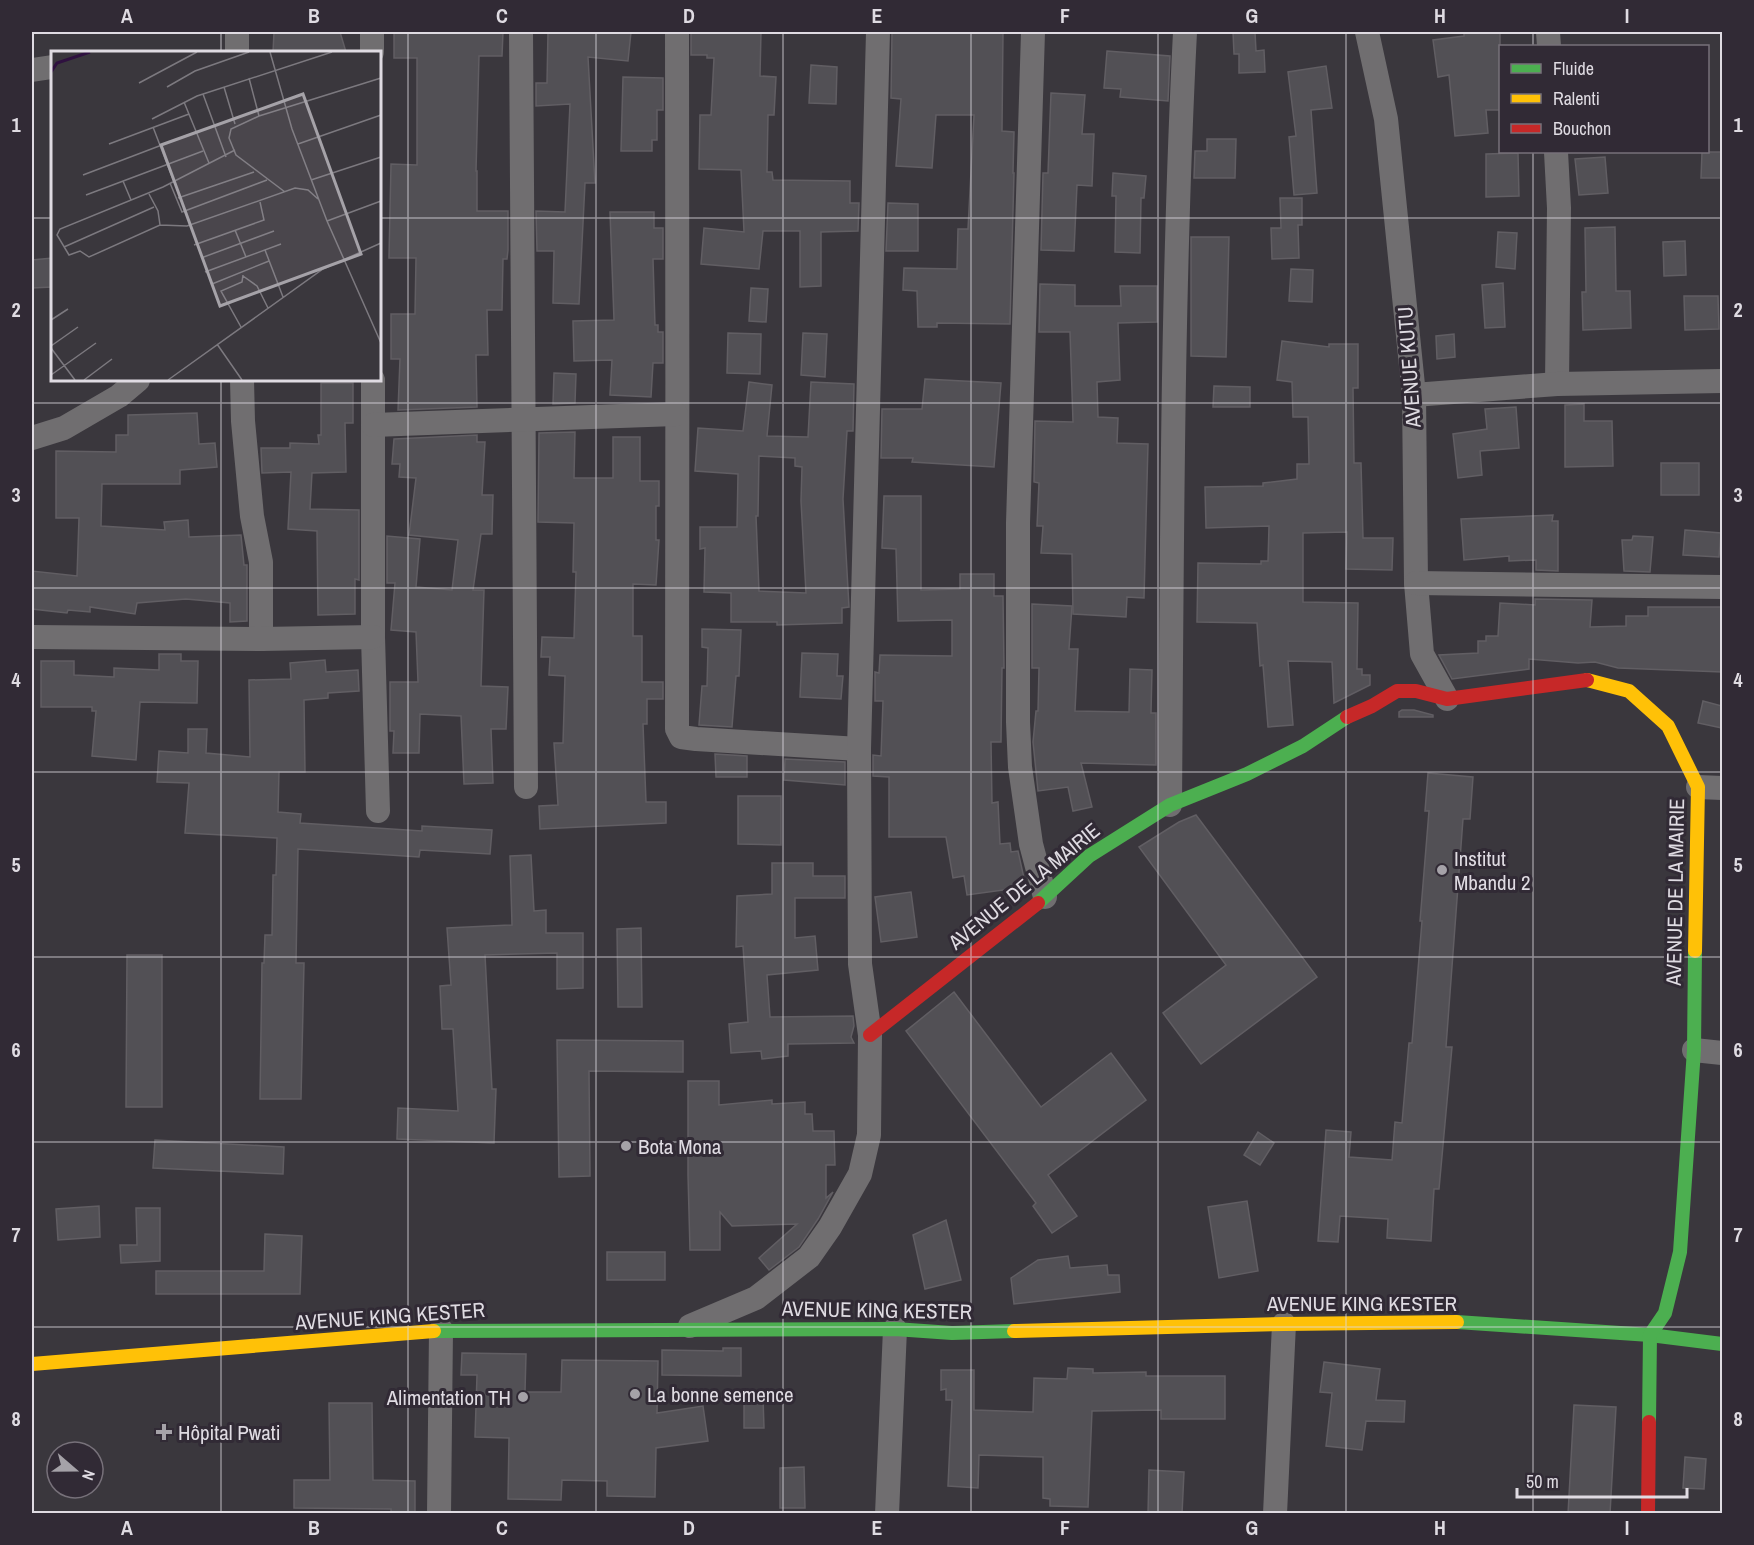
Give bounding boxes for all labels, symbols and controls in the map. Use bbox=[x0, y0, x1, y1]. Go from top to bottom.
text: A bbox=[121, 2, 133, 29]
text: B bbox=[308, 2, 320, 29]
text: C bbox=[496, 2, 508, 29]
text: D bbox=[683, 2, 695, 29]
text: E bbox=[872, 2, 883, 29]
text: F bbox=[1060, 2, 1070, 29]
text: G bbox=[1246, 2, 1258, 29]
text: H bbox=[1434, 2, 1446, 29]
text: I bbox=[1625, 2, 1629, 29]
legend bbox=[1499, 45, 1709, 153]
inset map bbox=[51, 51, 381, 381]
text: Fluide bbox=[1553, 56, 1594, 81]
text: Ralenti bbox=[1553, 86, 1600, 111]
text: 1 bbox=[11, 111, 21, 138]
text: 1 bbox=[1733, 111, 1743, 138]
text: Bouchon bbox=[1553, 116, 1611, 141]
text: 2 bbox=[11, 296, 21, 323]
text: 2 bbox=[1733, 296, 1743, 323]
street label: AVENUE KUTU bbox=[1390, 306, 1428, 429]
text: 3 bbox=[11, 481, 21, 508]
text: 3 bbox=[1733, 481, 1743, 508]
text: 4 bbox=[11, 666, 21, 693]
text: 4 bbox=[1733, 666, 1743, 693]
street label: AVENUE DE LA MAIRIE bbox=[1659, 798, 1691, 987]
street label: AVENUE DE LA MAIRIE bbox=[941, 816, 1106, 957]
place label: Institut Mbandu 2 bbox=[1454, 844, 1531, 897]
text: 5 bbox=[11, 851, 21, 878]
text: 5 bbox=[1733, 851, 1743, 878]
marker: Institut Mbandu 2 bbox=[1435, 863, 1449, 877]
text: 6 bbox=[11, 1036, 21, 1063]
text: 6 bbox=[1733, 1036, 1743, 1063]
place label: Bota Mona bbox=[638, 1132, 722, 1161]
marker: Bota Mona bbox=[619, 1139, 633, 1153]
text: 7 bbox=[11, 1221, 21, 1248]
text: 7 bbox=[1733, 1221, 1743, 1248]
street label: AVENUE KING KESTER bbox=[1266, 1289, 1457, 1318]
street label: AVENUE KING KESTER bbox=[781, 1294, 972, 1326]
street label: AVENUE KING KESTER bbox=[293, 1295, 486, 1337]
place label: La bonne semence bbox=[647, 1380, 793, 1409]
place label: Alimentation TH bbox=[386, 1383, 511, 1412]
marker: La bonne semence bbox=[628, 1387, 642, 1401]
marker: Alimentation TH bbox=[516, 1390, 530, 1404]
text: 8 bbox=[11, 1405, 21, 1432]
text: 8 bbox=[1733, 1405, 1743, 1432]
place label: Hôpital Pwati bbox=[178, 1418, 280, 1447]
marker: Hôpital Pwati bbox=[155, 1423, 173, 1441]
north arrow bbox=[45, 1440, 105, 1500]
scale bar bbox=[1517, 1461, 1686, 1499]
text: N bbox=[77, 1467, 101, 1483]
text: 50 m bbox=[1526, 1469, 1559, 1494]
text: A bbox=[121, 1514, 133, 1541]
text: B bbox=[308, 1514, 320, 1541]
text: C bbox=[496, 1514, 508, 1541]
text: D bbox=[683, 1514, 695, 1541]
text: E bbox=[872, 1514, 883, 1541]
text: F bbox=[1060, 1514, 1070, 1541]
text: G bbox=[1246, 1514, 1258, 1541]
text: H bbox=[1434, 1514, 1446, 1541]
text: I bbox=[1625, 1514, 1629, 1541]

